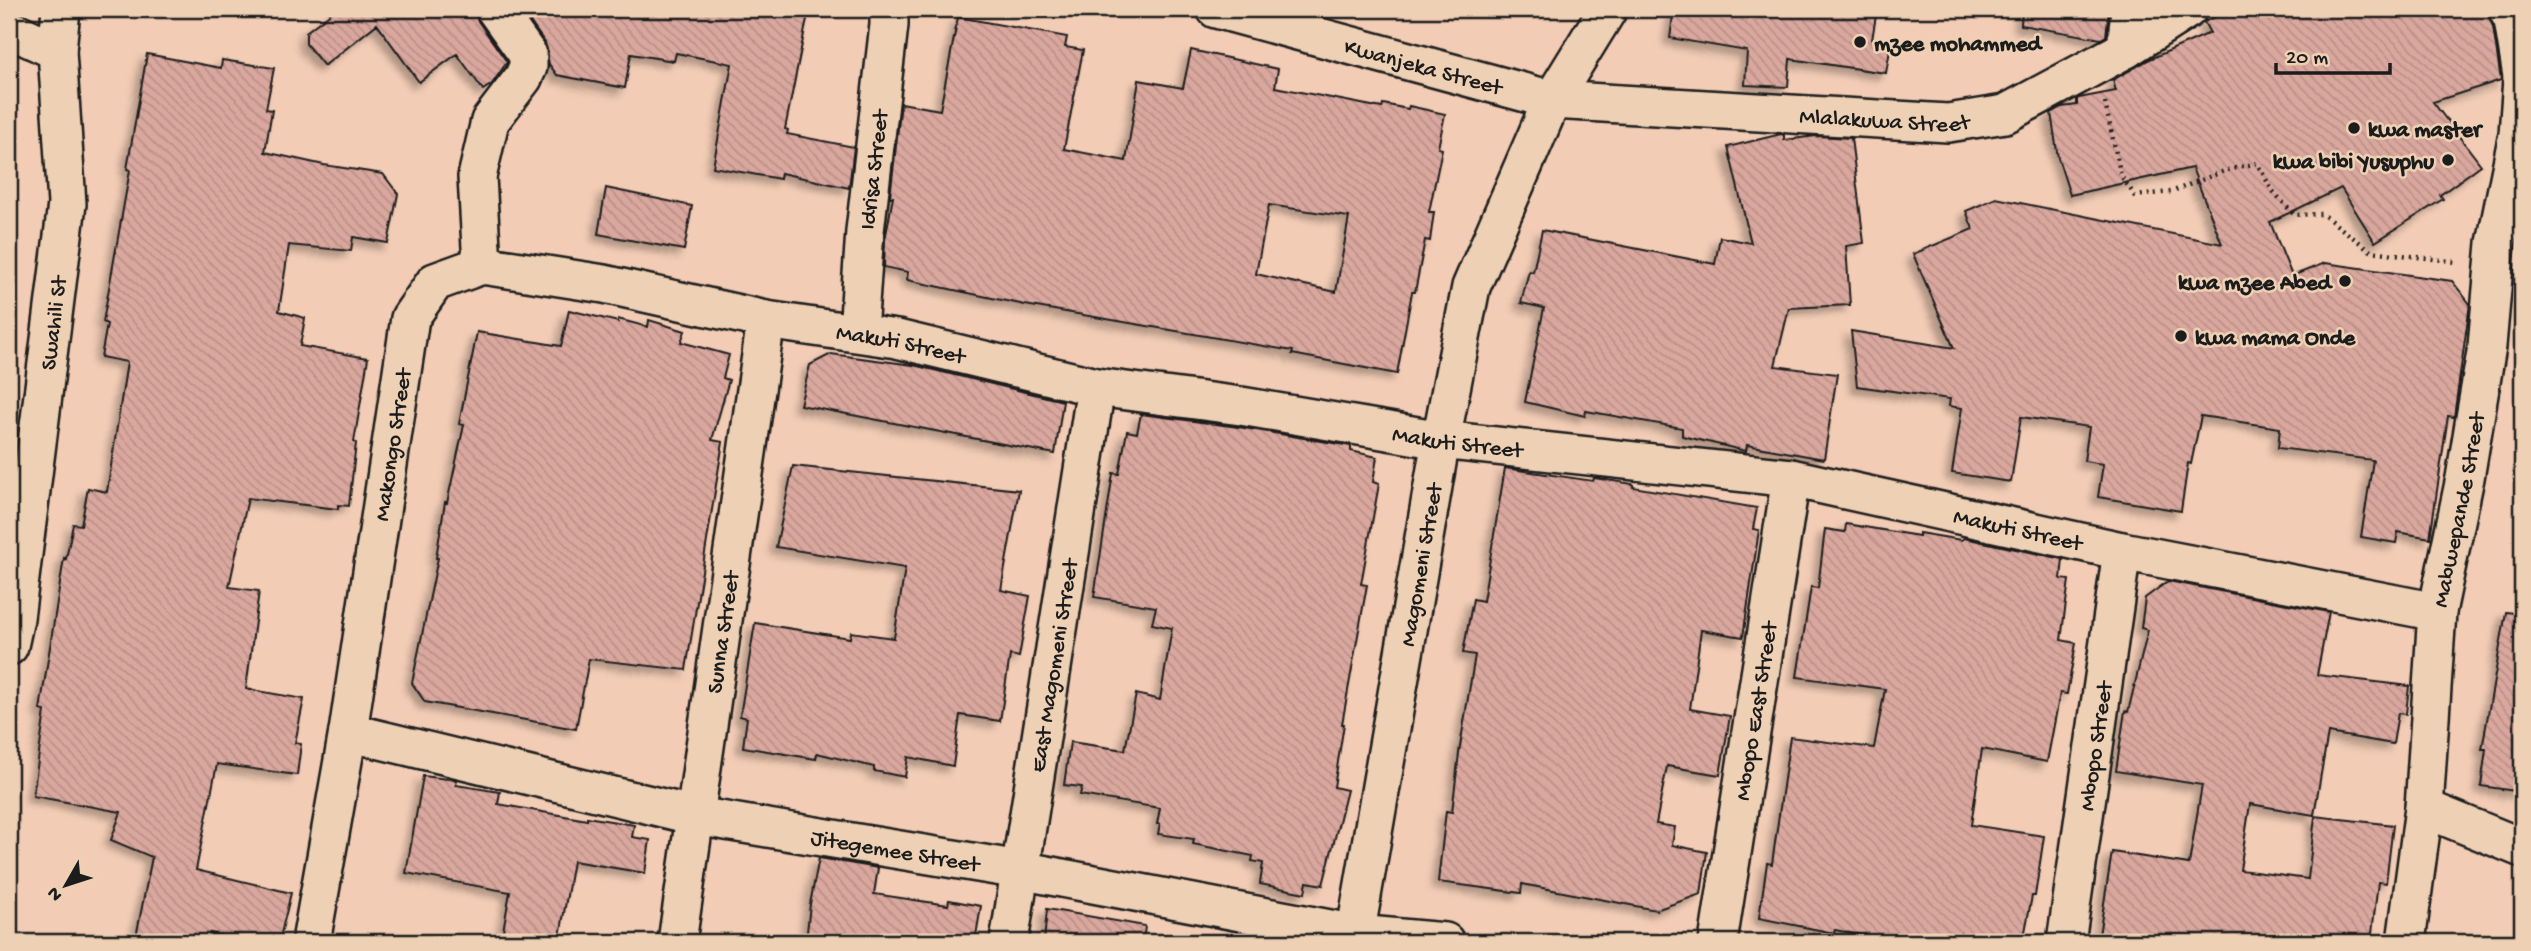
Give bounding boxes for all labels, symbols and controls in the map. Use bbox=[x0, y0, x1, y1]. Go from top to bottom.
place label: mzee mohammed bbox=[1874, 32, 2044, 59]
scale bar bbox=[2276, 32, 2389, 76]
street label: Kwanjeka Street bbox=[1341, 34, 1506, 103]
marker: mzee mohammed bbox=[1852, 34, 1868, 50]
text: 20 m bbox=[2286, 47, 2328, 72]
street label: Mlalakuwa Street bbox=[1798, 104, 1973, 140]
street label: Idrisa Street bbox=[855, 107, 896, 231]
place label: kwa master bbox=[2368, 118, 2484, 145]
marker: kwa master bbox=[2346, 120, 2362, 136]
place label: kwa bibi Yusuphu bbox=[2273, 150, 2434, 177]
marker: kwa bibi Yusuphu bbox=[2440, 152, 2456, 168]
place label: kwa mzee Abed bbox=[2178, 271, 2334, 298]
street label: Swahili St bbox=[36, 273, 75, 372]
marker: kwa mzee Abed bbox=[2337, 273, 2353, 289]
street label: Makuti Street bbox=[834, 320, 969, 372]
place label: kwa mama Onde bbox=[2195, 326, 2356, 353]
marker: kwa mama Onde bbox=[2173, 328, 2189, 344]
street label: Makongo Street bbox=[370, 365, 420, 523]
street label: Mabwepande Street bbox=[2428, 409, 2493, 610]
street label: Makuti Street bbox=[1390, 422, 1525, 466]
street label: Magomeni Street bbox=[1395, 480, 1450, 649]
street label: Makuti Street bbox=[1951, 504, 2086, 559]
street label: East Magomeni Street bbox=[1026, 556, 1086, 774]
street label: Sunna Street bbox=[703, 568, 747, 695]
street label: Mbopo East Street bbox=[1730, 618, 1785, 803]
street label: Mbopo Street bbox=[2075, 679, 2120, 813]
street label: Jitegemee Street bbox=[808, 825, 982, 880]
north arrow bbox=[32, 850, 102, 920]
text: N bbox=[43, 881, 68, 906]

